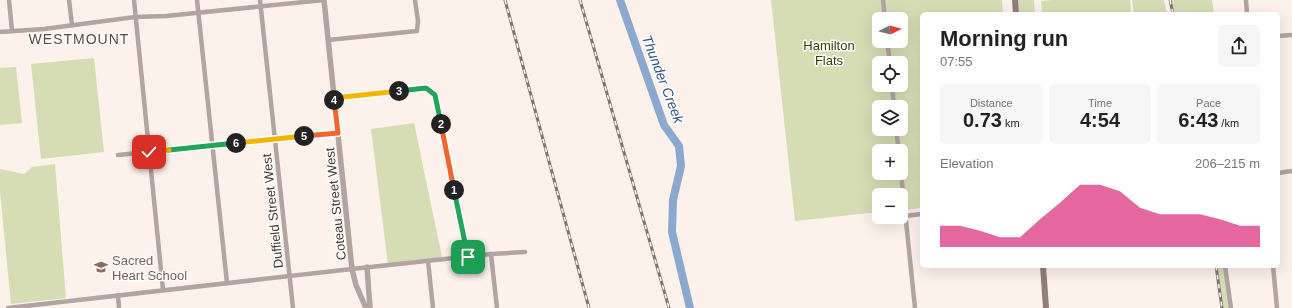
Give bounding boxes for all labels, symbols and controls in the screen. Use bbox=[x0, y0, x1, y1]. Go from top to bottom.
north arrow bbox=[872, 12, 908, 48]
map controls bbox=[872, 12, 908, 224]
button: share bbox=[1218, 25, 1260, 67]
text: Morning run bbox=[940, 26, 1068, 51]
district label: WESTMOUNT bbox=[29, 31, 129, 47]
water label: Thunder Creek bbox=[639, 33, 688, 126]
park label: Hamilton Flats bbox=[803, 38, 855, 68]
text: 07:55 bbox=[940, 54, 973, 69]
button: locate bbox=[872, 56, 908, 92]
pin: 3 bbox=[389, 81, 409, 101]
text: 3 bbox=[396, 85, 402, 97]
pin: 4 bbox=[324, 90, 344, 110]
text: 4 bbox=[331, 94, 337, 106]
text: Distance bbox=[970, 97, 1013, 109]
text: Time bbox=[1088, 97, 1112, 109]
text: Pace bbox=[1196, 97, 1221, 109]
button: layers bbox=[872, 100, 908, 136]
text: 0.73 bbox=[963, 109, 1002, 131]
text: 4:54 bbox=[1080, 109, 1120, 131]
text: 6:43 bbox=[1178, 109, 1218, 131]
pin: 2 bbox=[431, 114, 451, 134]
text: km bbox=[1002, 117, 1020, 129]
text: /km bbox=[1218, 117, 1239, 129]
text: 2 bbox=[438, 118, 444, 130]
pin: 5 bbox=[294, 126, 314, 146]
text: 5 bbox=[301, 130, 307, 142]
pin: 6 bbox=[226, 133, 246, 153]
pin bbox=[132, 135, 166, 169]
text: 6 bbox=[233, 137, 239, 149]
icon: check bbox=[138, 141, 160, 163]
button: + bbox=[872, 144, 908, 180]
street label: Coteau Street West bbox=[322, 146, 349, 261]
street label: Duffield Street West bbox=[259, 153, 286, 269]
text: Elevation bbox=[940, 156, 993, 171]
text: 206–215 m bbox=[1195, 156, 1260, 171]
pin: 1 bbox=[444, 180, 464, 200]
text: 1 bbox=[451, 184, 457, 196]
button: − bbox=[872, 188, 908, 224]
pin bbox=[451, 240, 485, 274]
icon: arrive bbox=[457, 246, 479, 268]
place label: Sacred Heart School bbox=[112, 253, 187, 283]
school or university icon: Sacred Heart School bbox=[93, 259, 109, 275]

